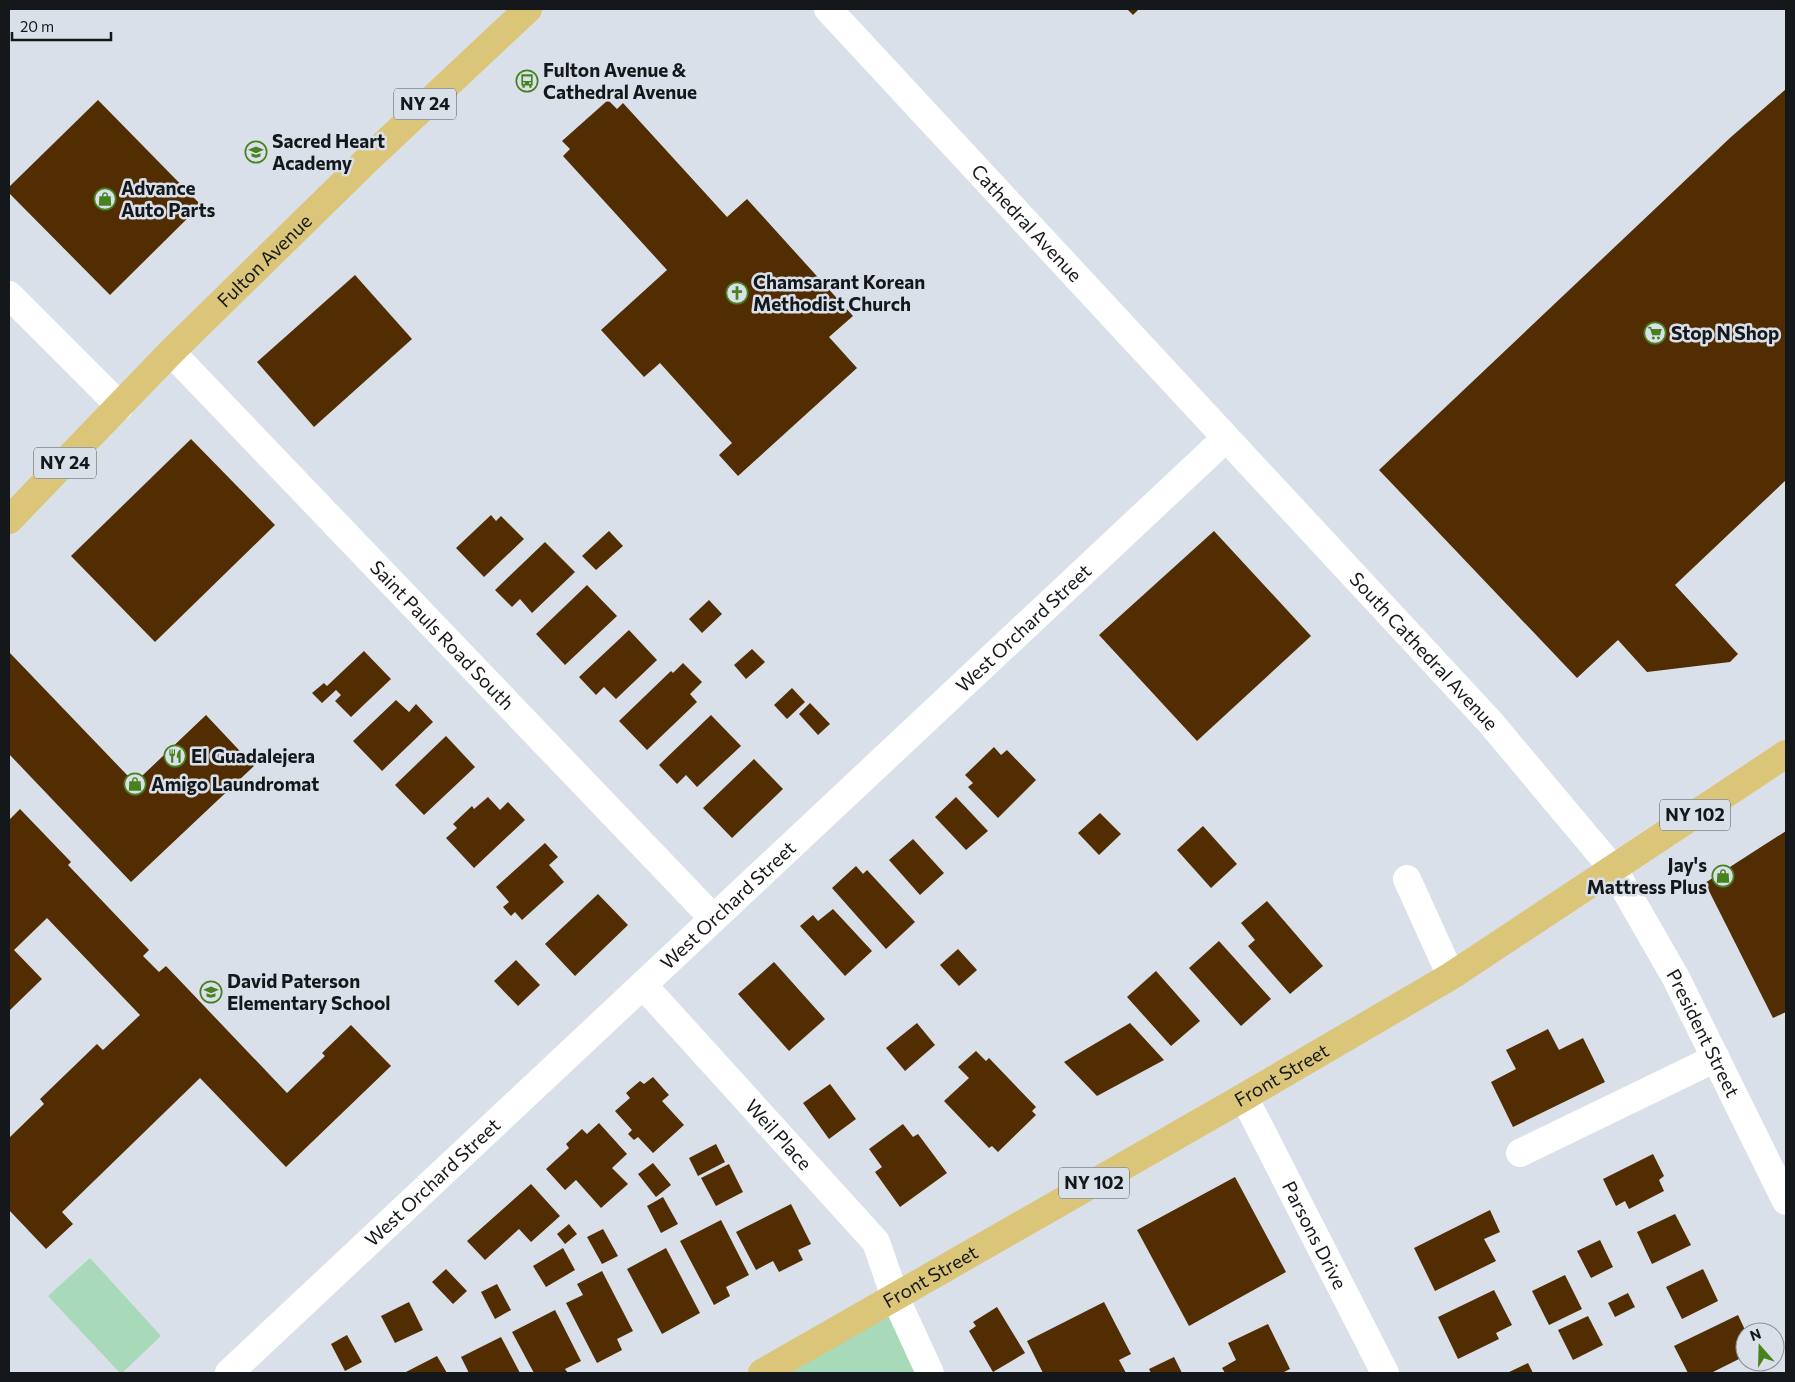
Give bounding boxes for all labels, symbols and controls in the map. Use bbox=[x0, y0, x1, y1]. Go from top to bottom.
scale bar bbox=[12, 10, 111, 42]
text: 20 m bbox=[20, 17, 54, 35]
place label: Fulton Avenue & Cathedral Avenue bbox=[543, 58, 697, 103]
bus stop icon: Fulton Avenue & Cathedral Avenue bbox=[515, 69, 539, 93]
road number: NY 24 bbox=[394, 88, 456, 120]
place label: Sacred Heart Academy bbox=[272, 129, 385, 174]
school or university icon: Sacred Heart Academy bbox=[244, 140, 268, 164]
street label: Cathedral Avenue bbox=[967, 159, 1087, 286]
place label: Advance Auto Parts bbox=[121, 176, 215, 221]
shop icon: Advance Auto Parts bbox=[93, 187, 117, 211]
street label: Fulton Avenue bbox=[212, 209, 316, 312]
place label: Chamsarant Korean Methodist Church bbox=[753, 270, 925, 315]
church icon: Chamsarant Korean Methodist Church bbox=[725, 281, 749, 305]
supermarket icon: Stop N Shop bbox=[1643, 321, 1667, 345]
place label: Stop N Shop bbox=[1671, 321, 1779, 344]
road number: NY 24 bbox=[34, 448, 96, 478]
street label: Saint Pauls Road South bbox=[366, 555, 519, 714]
street label: West Orchard Street bbox=[951, 559, 1095, 697]
street label: South Cathedral Avenue bbox=[1345, 567, 1504, 734]
restaurant icon: El Guadalejera bbox=[163, 744, 187, 768]
place label: El Guadalejera bbox=[191, 744, 315, 767]
shop icon: Amigo Laundromat bbox=[123, 772, 147, 796]
place label: Amigo Laundromat bbox=[151, 772, 319, 795]
road number: NY 102 bbox=[1660, 800, 1730, 830]
street label: West Orchard Street bbox=[655, 836, 800, 974]
place label: Jay's Mattress Plus bbox=[1587, 853, 1707, 898]
shop icon: Jay's Mattress Plus bbox=[1711, 864, 1735, 888]
street label: President Street bbox=[1662, 965, 1745, 1101]
place label: David Paterson Elementary School bbox=[227, 969, 391, 1014]
school or university icon: David Paterson Elementary School bbox=[199, 980, 223, 1004]
street label: Front Street bbox=[1230, 1038, 1333, 1111]
street label: Weil Place bbox=[741, 1094, 817, 1174]
street label: West Orchard Street bbox=[360, 1113, 505, 1251]
road number: NY 102 bbox=[1059, 1168, 1129, 1198]
street label: Parsons Drive bbox=[1278, 1177, 1352, 1293]
street label: Front Street bbox=[879, 1240, 982, 1312]
north arrow bbox=[1735, 1322, 1785, 1372]
text: N bbox=[1748, 1325, 1763, 1344]

